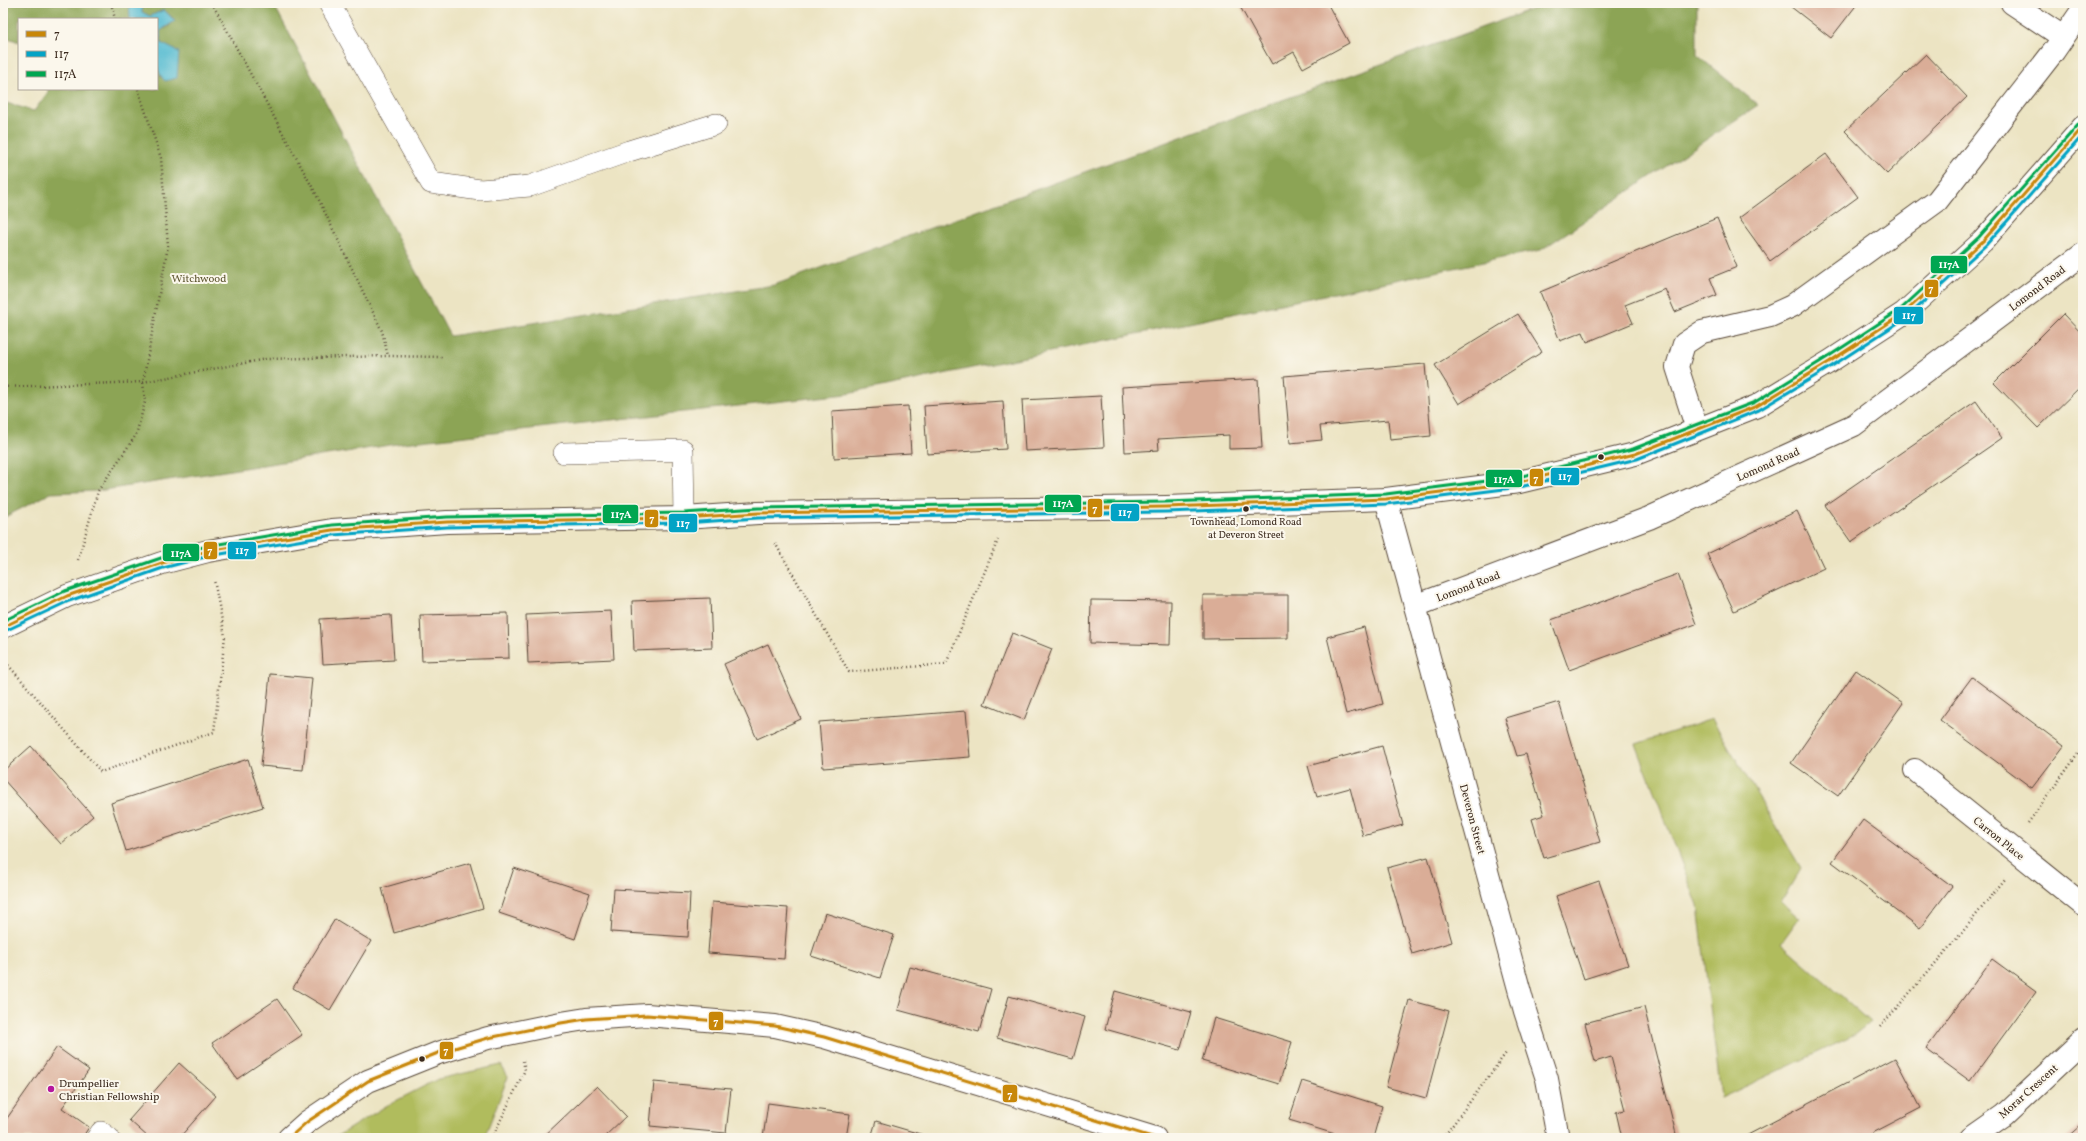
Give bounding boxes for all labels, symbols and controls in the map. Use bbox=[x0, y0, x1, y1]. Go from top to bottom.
legend bbox=[18, 18, 158, 90]
text: 7 bbox=[54, 27, 60, 43]
text: 117 bbox=[54, 47, 69, 63]
text: 117A bbox=[54, 67, 77, 83]
line badge: 117A bbox=[1930, 255, 1968, 274]
text: 117A bbox=[1938, 258, 1960, 273]
street label: Lomond Road bbox=[2006, 263, 2069, 315]
park label: Witchwood bbox=[172, 272, 226, 287]
line badge: 7 bbox=[1924, 279, 1939, 298]
text: 7 bbox=[1928, 282, 1934, 297]
line badge: 117 bbox=[1893, 306, 1924, 325]
text: 117 bbox=[1902, 309, 1916, 324]
street label: Lomond Road bbox=[1735, 445, 1802, 486]
unlabelled marker bbox=[1596, 452, 1606, 462]
line badge: 117 bbox=[1550, 467, 1580, 486]
line badge: 7 bbox=[1529, 468, 1544, 487]
line badge: 117A bbox=[1485, 469, 1523, 488]
text: 117 bbox=[1558, 470, 1572, 485]
text: 7 bbox=[1533, 472, 1539, 487]
text: 117A bbox=[1493, 473, 1515, 488]
line badge: 117A bbox=[1044, 494, 1082, 513]
text: 117A bbox=[1052, 497, 1074, 512]
line badge: 7 bbox=[1087, 498, 1103, 518]
text: 7 bbox=[1092, 502, 1098, 517]
line badge: 117 bbox=[1110, 503, 1140, 522]
line badge: 117A bbox=[602, 504, 639, 524]
marker: Townhead, Lomond Road at Deveron Street bbox=[1241, 504, 1251, 514]
text: 117 bbox=[1118, 506, 1132, 521]
text: 117A bbox=[610, 508, 632, 523]
line badge: 7 bbox=[644, 509, 659, 528]
text: 7 bbox=[649, 512, 655, 527]
line badge: 117 bbox=[668, 513, 698, 533]
place label: Townhead, Lomond Road at Deveron Street bbox=[1190, 515, 1302, 542]
text: 117 bbox=[676, 517, 690, 532]
line badge: 7 bbox=[203, 541, 218, 560]
line badge: 117 bbox=[227, 541, 257, 560]
line badge: 117A bbox=[162, 543, 200, 562]
text: 7 bbox=[207, 544, 213, 559]
text: 117 bbox=[235, 544, 249, 559]
text: 117A bbox=[170, 547, 192, 562]
street label: Lomond Road bbox=[1434, 568, 1503, 606]
street label: Deveron Street bbox=[1455, 783, 1488, 856]
street label: Carron Place bbox=[1969, 814, 2027, 864]
line badge: 7 bbox=[708, 1011, 724, 1031]
text: 7 bbox=[713, 1015, 719, 1030]
line badge: 7 bbox=[439, 1041, 454, 1060]
text: 7 bbox=[443, 1044, 449, 1059]
unlabelled marker bbox=[417, 1054, 427, 1064]
street label: Morar Crescent bbox=[1996, 1061, 2062, 1123]
place label: Drumpellier Christian Fellowship bbox=[59, 1077, 159, 1105]
marker: Drumpellier Christian Fellowship bbox=[46, 1084, 56, 1094]
line badge: 7 bbox=[1002, 1084, 1018, 1103]
text: 7 bbox=[1007, 1088, 1013, 1103]

